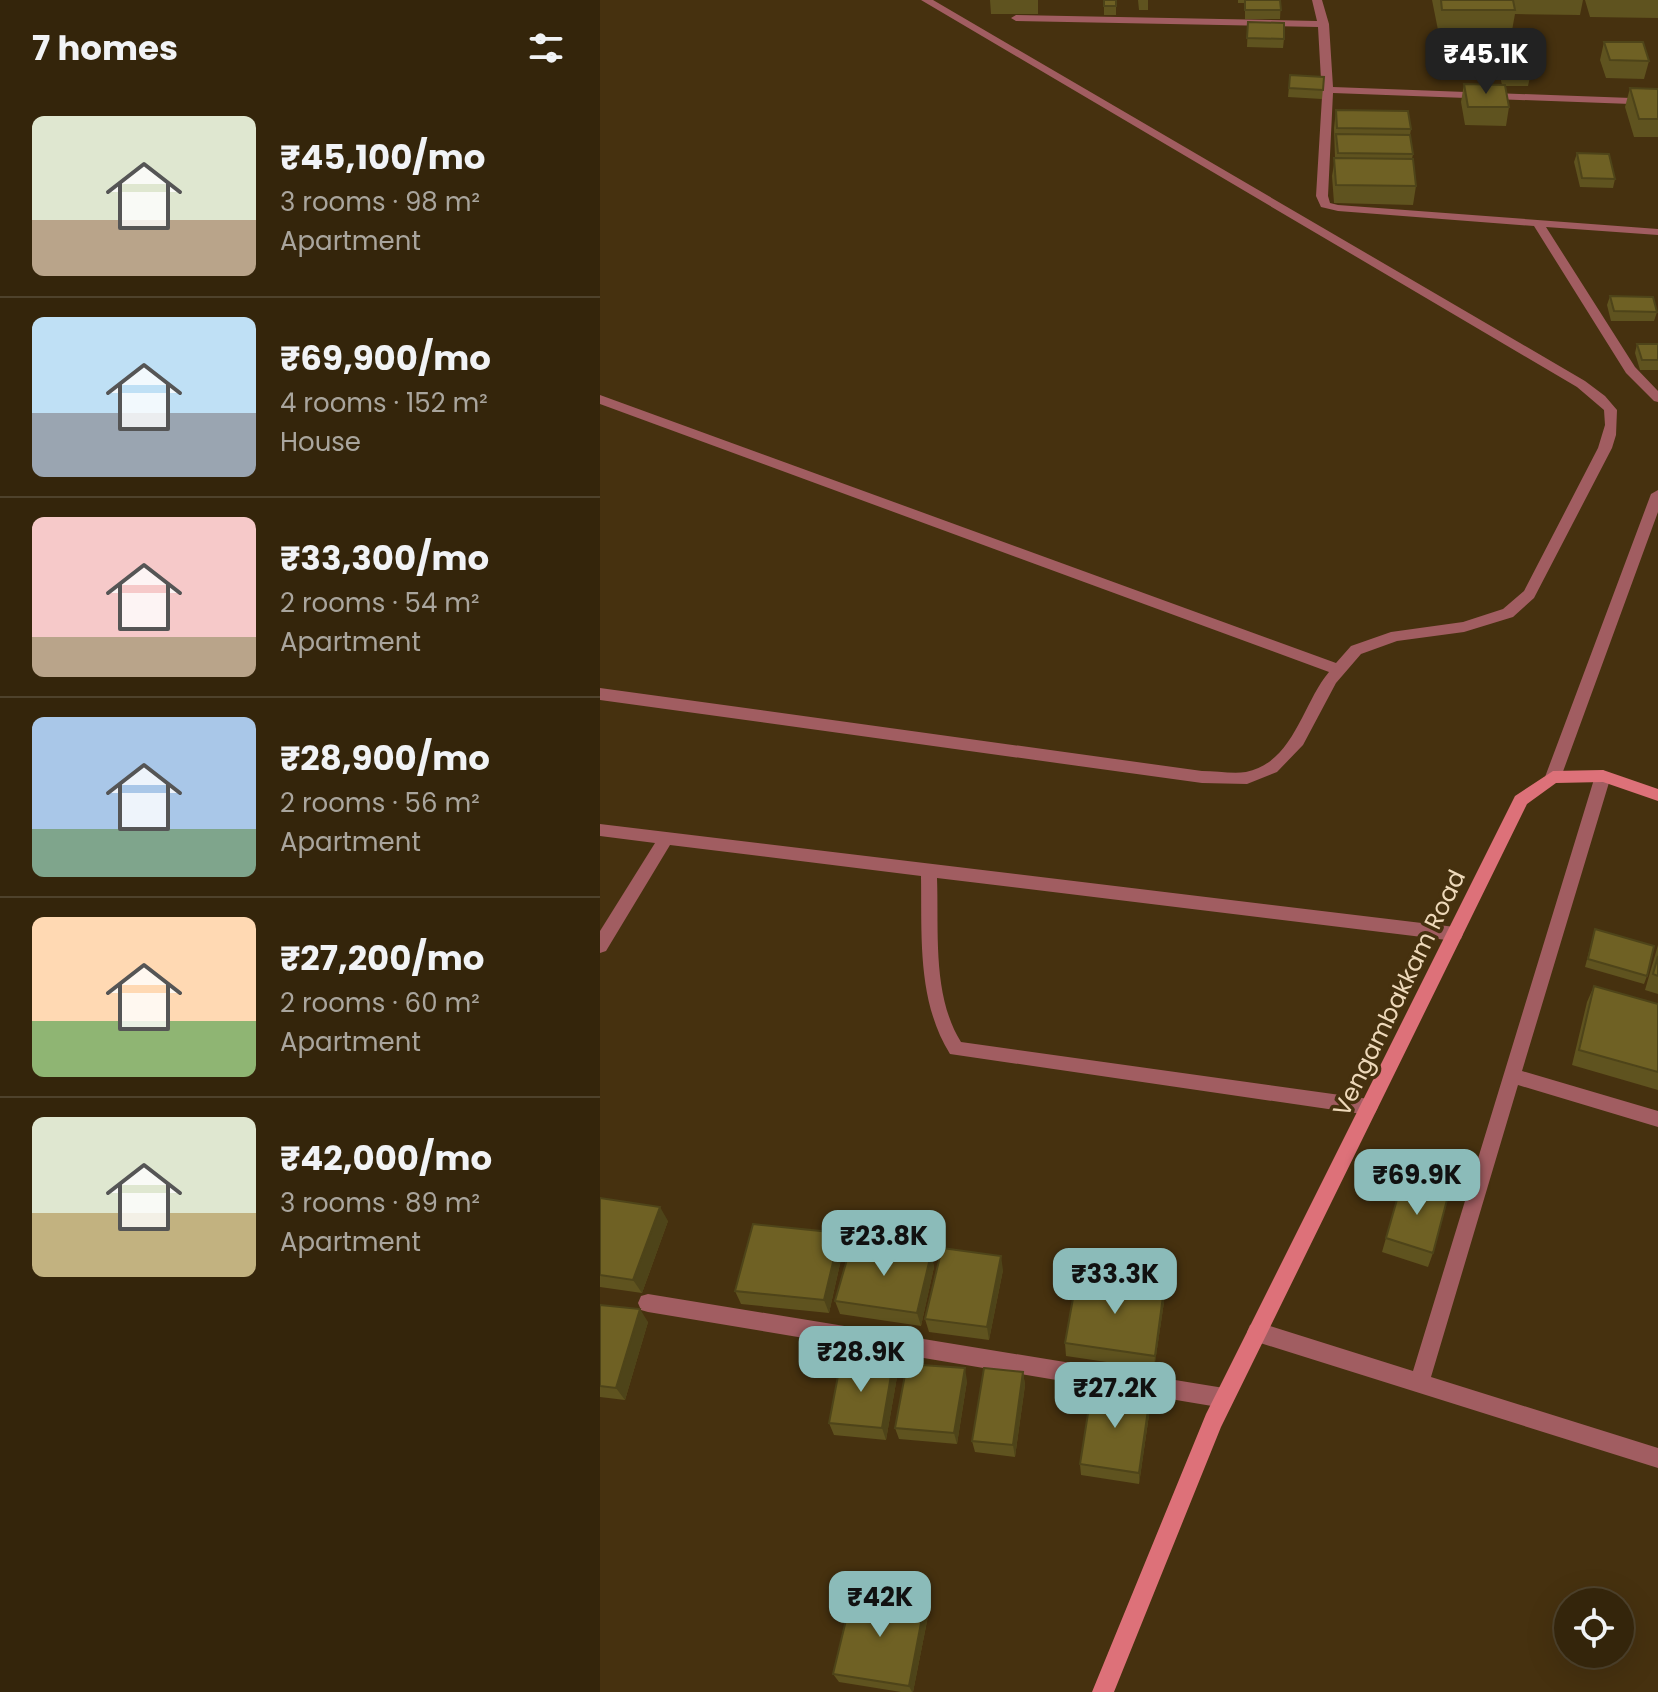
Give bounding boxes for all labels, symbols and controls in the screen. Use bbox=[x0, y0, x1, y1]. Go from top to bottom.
text: 7 homes bbox=[32, 24, 178, 72]
icon: filters bbox=[524, 26, 568, 70]
pin: ₹45.1K bbox=[1421, 28, 1551, 96]
text: ₹45.1K bbox=[1443, 36, 1529, 72]
text: ₹45,100/mo bbox=[280, 133, 485, 181]
icon: home bbox=[96, 148, 192, 244]
text: 3 rooms · 98 m² bbox=[280, 184, 480, 220]
text: Apartment bbox=[280, 223, 421, 259]
text: ₹69,900/mo bbox=[280, 334, 491, 382]
icon: home bbox=[96, 349, 192, 445]
text: 4 rooms · 152 m² bbox=[280, 385, 488, 421]
text: House bbox=[280, 424, 361, 460]
text: ₹33,300/mo bbox=[280, 534, 489, 582]
icon: home bbox=[96, 549, 192, 645]
text: 2 rooms · 54 m² bbox=[280, 585, 480, 621]
text: Apartment bbox=[280, 624, 421, 660]
text: ₹28,900/mo bbox=[280, 734, 490, 782]
icon: home bbox=[96, 749, 192, 845]
text: 2 rooms · 56 m² bbox=[280, 785, 480, 821]
text: Apartment bbox=[280, 824, 421, 860]
street label: Vengambakkam Road bbox=[1325, 864, 1473, 1122]
text: ₹27,200/mo bbox=[280, 934, 485, 982]
icon: home bbox=[96, 949, 192, 1045]
text: 2 rooms · 60 m² bbox=[280, 985, 480, 1021]
text: Apartment bbox=[280, 1024, 421, 1060]
text: ₹42,000/mo bbox=[280, 1134, 492, 1182]
icon: home bbox=[96, 1149, 192, 1245]
pin: ₹69.9K bbox=[1352, 1149, 1482, 1217]
text: ₹69.9K bbox=[1372, 1157, 1462, 1193]
text: 3 rooms · 89 m² bbox=[280, 1185, 480, 1221]
pin: ₹23.8K bbox=[819, 1210, 949, 1278]
text: ₹23.8K bbox=[840, 1218, 928, 1254]
text: Apartment bbox=[280, 1224, 421, 1260]
pin: ₹33.3K bbox=[1050, 1248, 1180, 1316]
text: ₹33.3K bbox=[1071, 1256, 1159, 1292]
pin: ₹28.9K bbox=[796, 1326, 926, 1394]
text: ₹28.9K bbox=[817, 1334, 905, 1370]
pin: ₹27.2K bbox=[1050, 1362, 1180, 1430]
text: ₹27.2K bbox=[1073, 1370, 1157, 1406]
pin: ₹42K bbox=[833, 1571, 927, 1639]
text: ₹42K bbox=[847, 1579, 913, 1615]
map controls bbox=[1554, 1588, 1634, 1668]
button: locate bbox=[1554, 1588, 1634, 1668]

